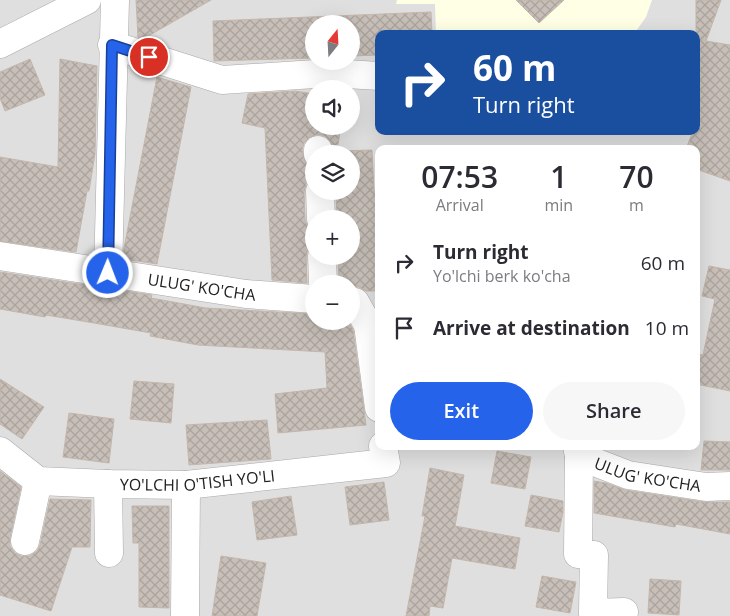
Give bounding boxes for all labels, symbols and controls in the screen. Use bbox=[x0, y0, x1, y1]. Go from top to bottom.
north arrow bbox=[305, 15, 360, 70]
map controls bbox=[305, 15, 360, 330]
pin bbox=[128, 36, 170, 78]
icon: arrive bbox=[135, 43, 163, 71]
text: 60 m bbox=[473, 44, 556, 91]
icon: right bbox=[390, 50, 455, 115]
button: sound bbox=[305, 80, 360, 135]
text: Turn right bbox=[473, 89, 575, 119]
button: layers bbox=[305, 145, 360, 200]
text: 07:53 bbox=[421, 156, 498, 197]
text: 1 bbox=[550, 156, 567, 197]
text: 70 bbox=[619, 156, 654, 197]
text: Arrival bbox=[436, 194, 484, 216]
text: min bbox=[544, 194, 573, 216]
text: m bbox=[629, 194, 644, 216]
button: + bbox=[305, 210, 360, 265]
text: Turn right bbox=[433, 239, 528, 265]
position arrow bbox=[81, 246, 133, 298]
icon: right bbox=[390, 249, 418, 277]
text: 60 m bbox=[641, 250, 685, 276]
text: Yo'lchi berk ko'cha bbox=[433, 265, 571, 287]
street label: ULUG' KO'CHA bbox=[146, 268, 257, 306]
button: − bbox=[305, 275, 360, 330]
icon: arrive bbox=[390, 314, 418, 342]
text: Arrive at destination bbox=[433, 315, 630, 341]
text: 10 m bbox=[645, 315, 689, 341]
button: Exit bbox=[390, 382, 533, 440]
button: Share bbox=[543, 382, 685, 440]
street label: ULUG' KO'CHA bbox=[591, 452, 703, 497]
street label: YO'LCHI O'TISH YO'LI bbox=[120, 464, 276, 496]

